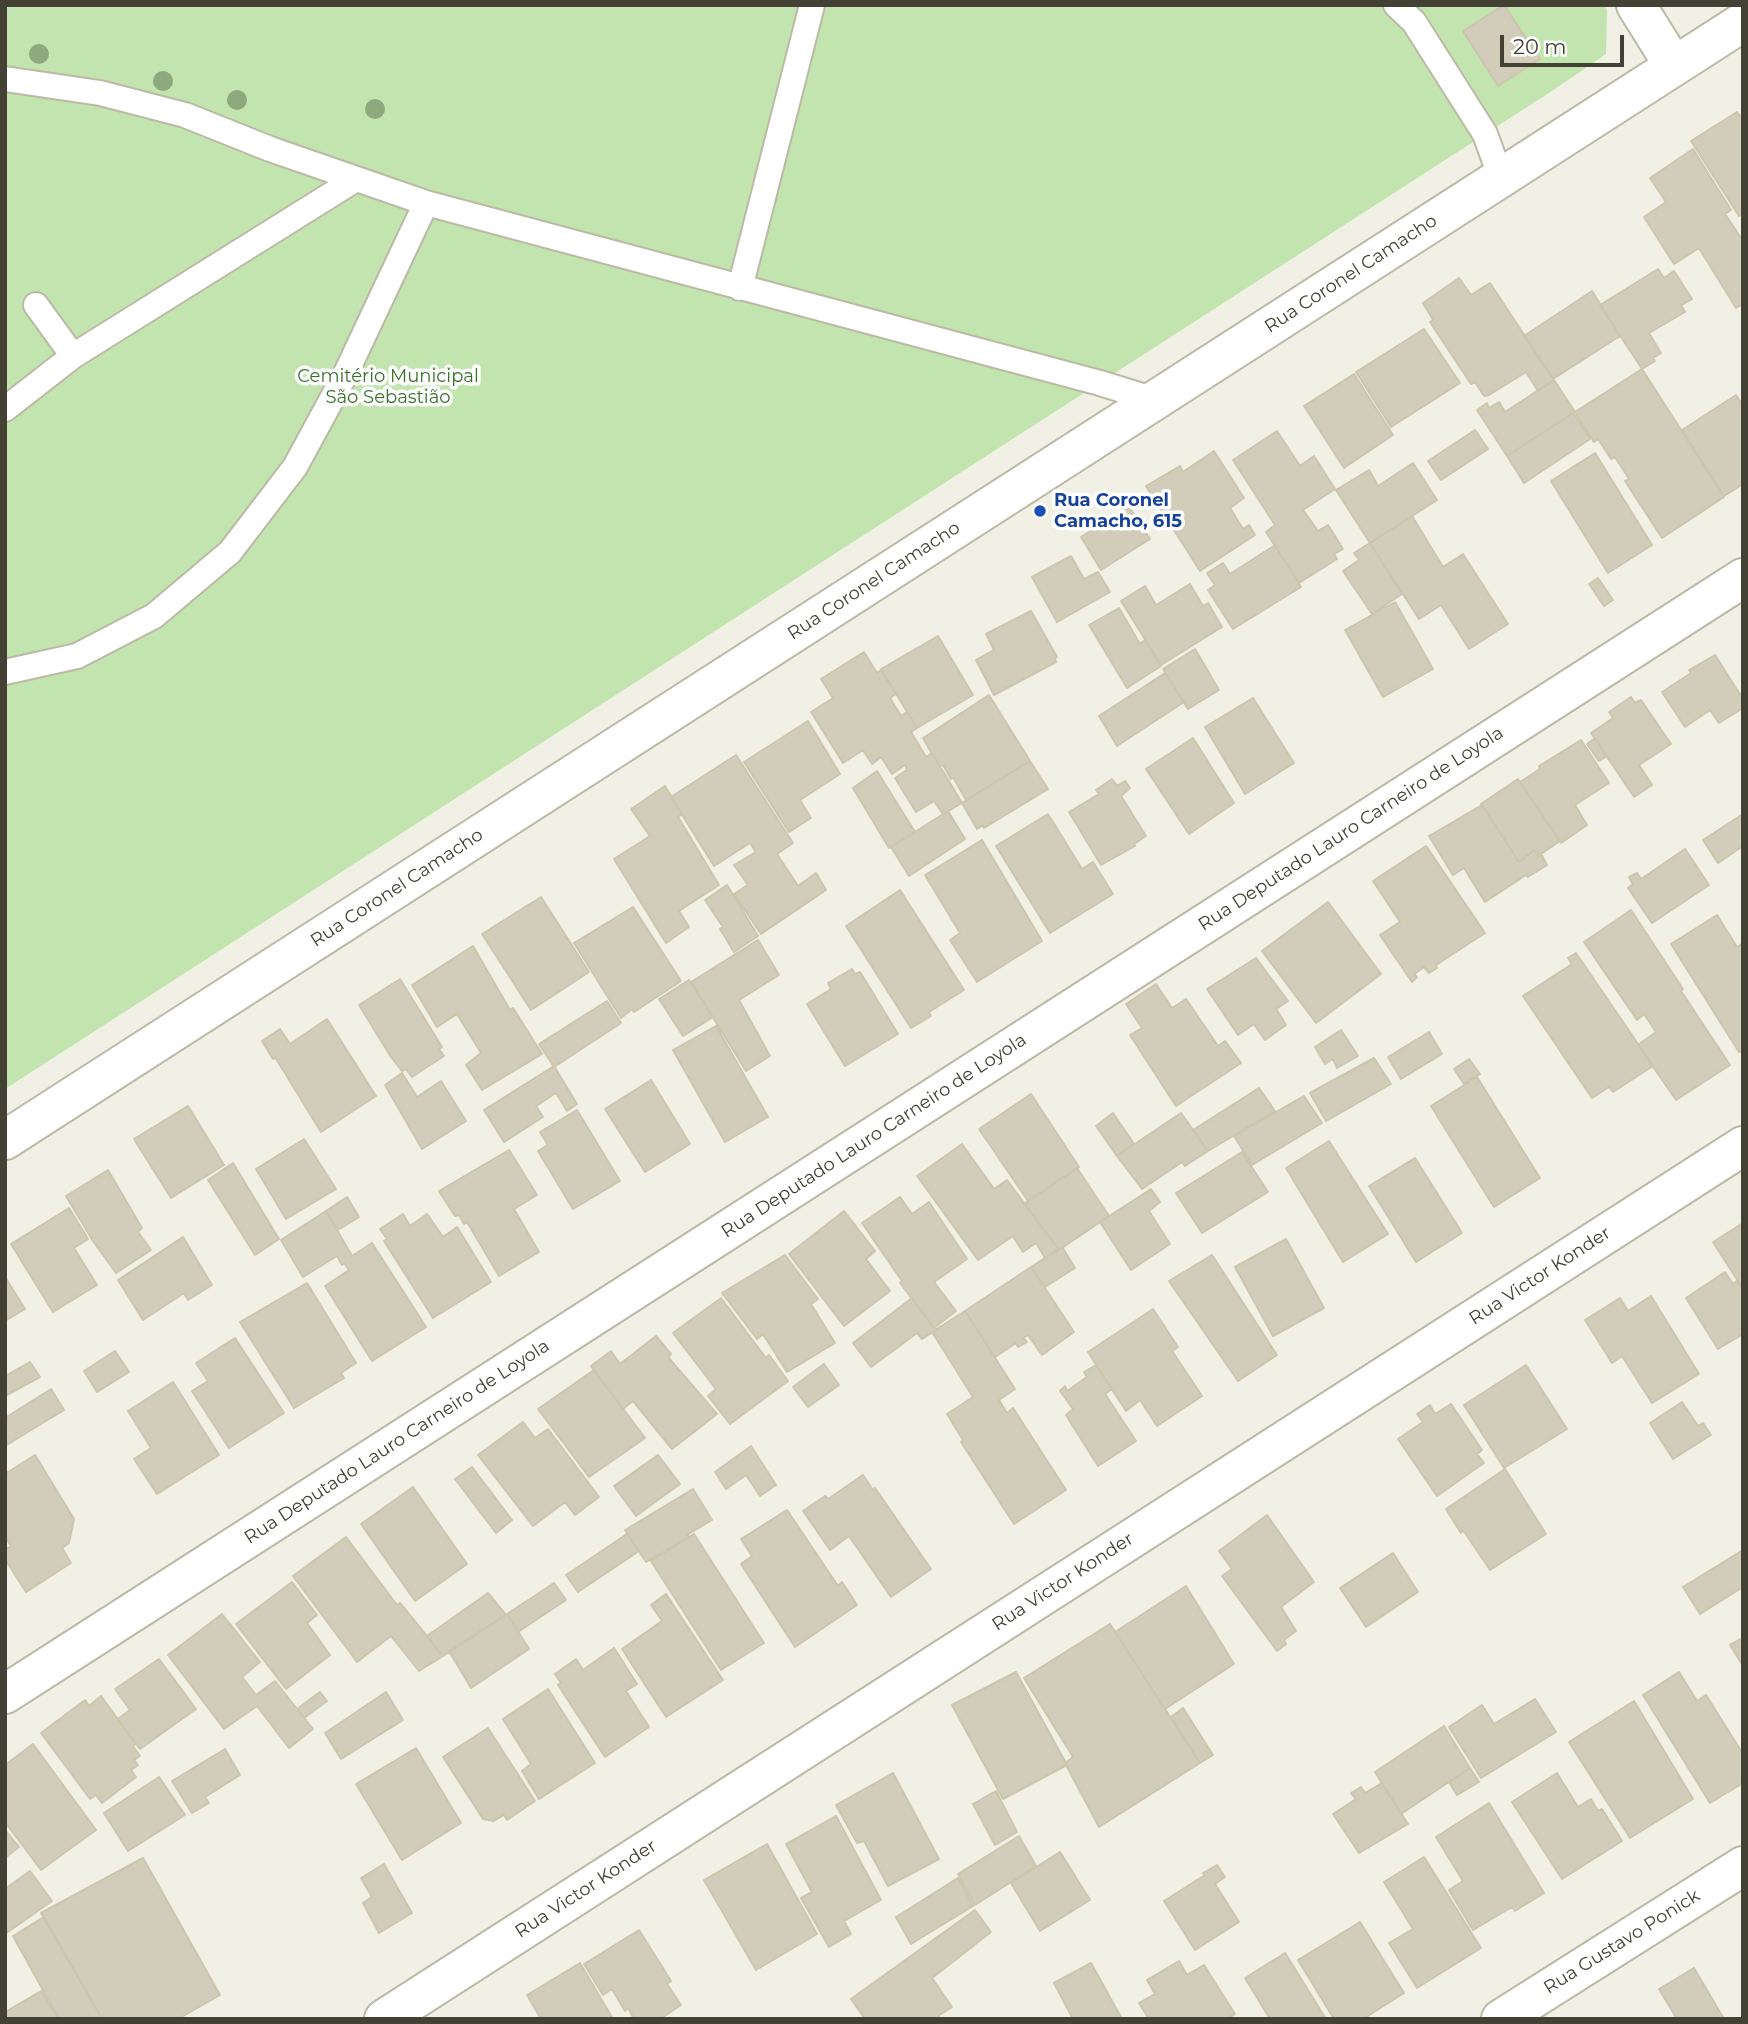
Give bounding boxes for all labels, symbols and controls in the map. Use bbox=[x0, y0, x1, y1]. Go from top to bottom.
scale bar bbox=[1503, 21, 1627, 65]
text: 20 m bbox=[1513, 34, 1567, 59]
street label: Rua Coronel Camacho bbox=[1261, 210, 1441, 338]
park label: Cemitério Municipal São Sebastião bbox=[297, 366, 479, 408]
place label: Rua Coronel Camacho, 615 bbox=[1054, 490, 1182, 532]
marker: Rua Coronel Camacho, 615 bbox=[1032, 503, 1048, 519]
street label: Rua Coronel Camacho bbox=[784, 517, 964, 645]
street label: Rua Deputado Lauro Carneiro de Loyola bbox=[1194, 722, 1508, 936]
street label: Rua Coronel Camacho bbox=[307, 824, 487, 952]
street label: Rua Deputado Lauro Carneiro de Loyola bbox=[717, 1029, 1031, 1243]
street label: Rua Victor Konder bbox=[1465, 1222, 1615, 1330]
street label: Rua Deputado Lauro Carneiro de Loyola bbox=[240, 1335, 554, 1549]
street label: Rua Victor Konder bbox=[988, 1528, 1138, 1636]
street label: Rua Victor Konder bbox=[511, 1835, 661, 1943]
street label: Rua Gustavo Ponick bbox=[1540, 1885, 1704, 1999]

